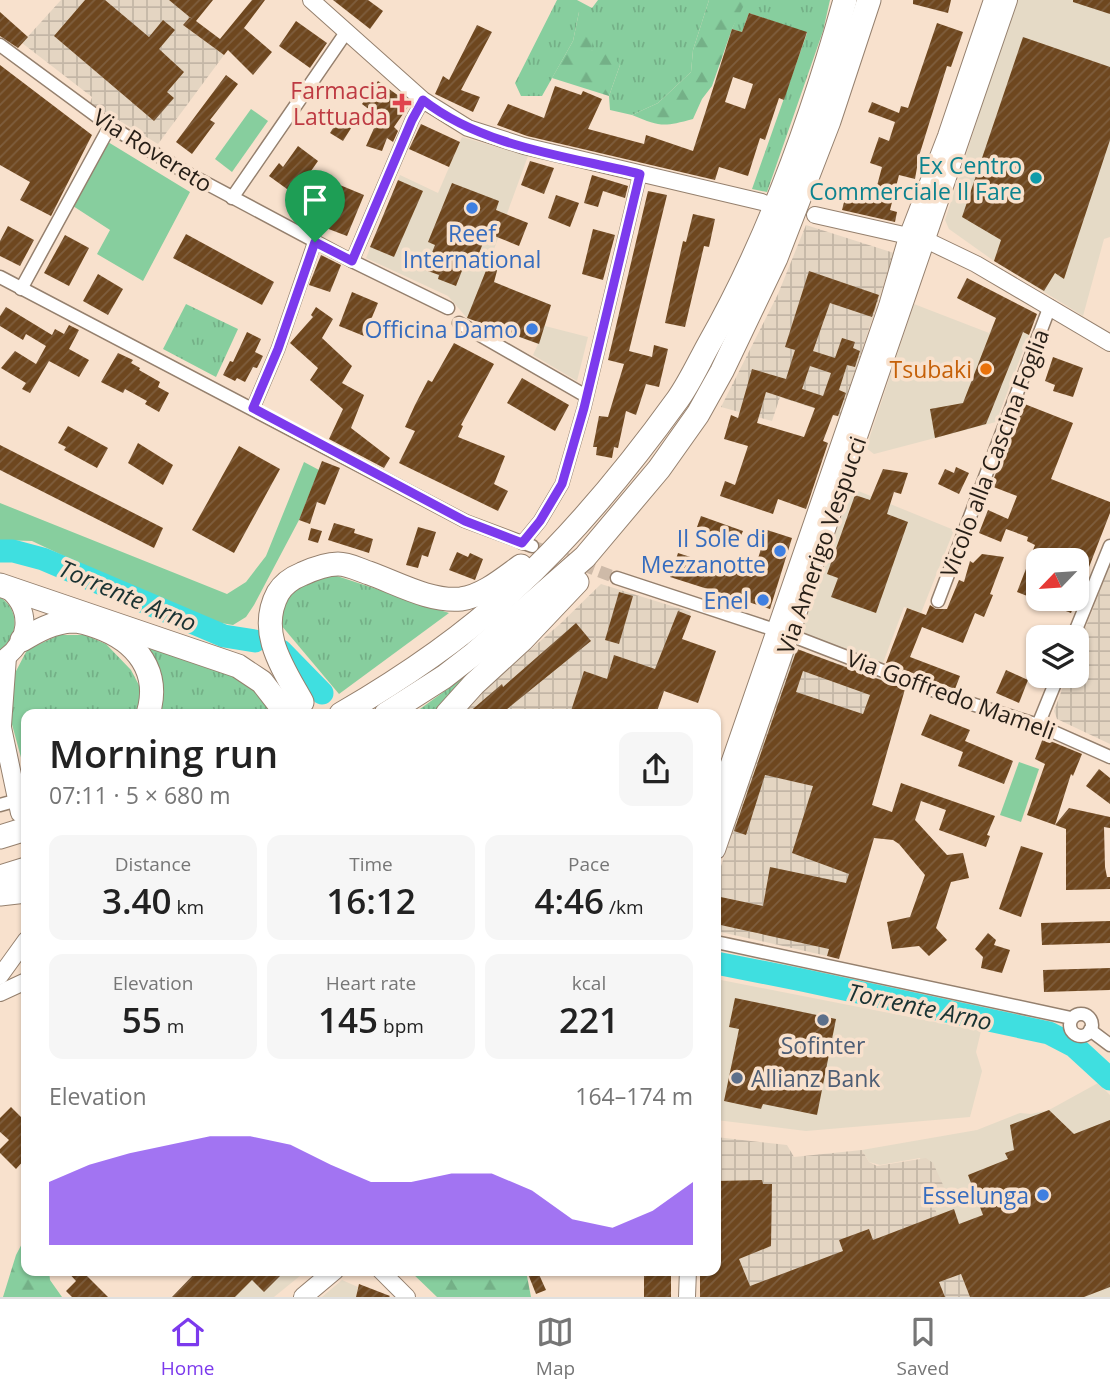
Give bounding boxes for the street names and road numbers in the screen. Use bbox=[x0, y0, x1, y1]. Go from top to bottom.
street label: Via Rovereto bbox=[87, 101, 219, 199]
street label: Vicolo alla Cascina Foglia bbox=[932, 324, 1056, 582]
street label: Via Amerigo Vespucci bbox=[769, 432, 873, 658]
street label: Via Goffredo Mameli bbox=[842, 641, 1060, 747]

